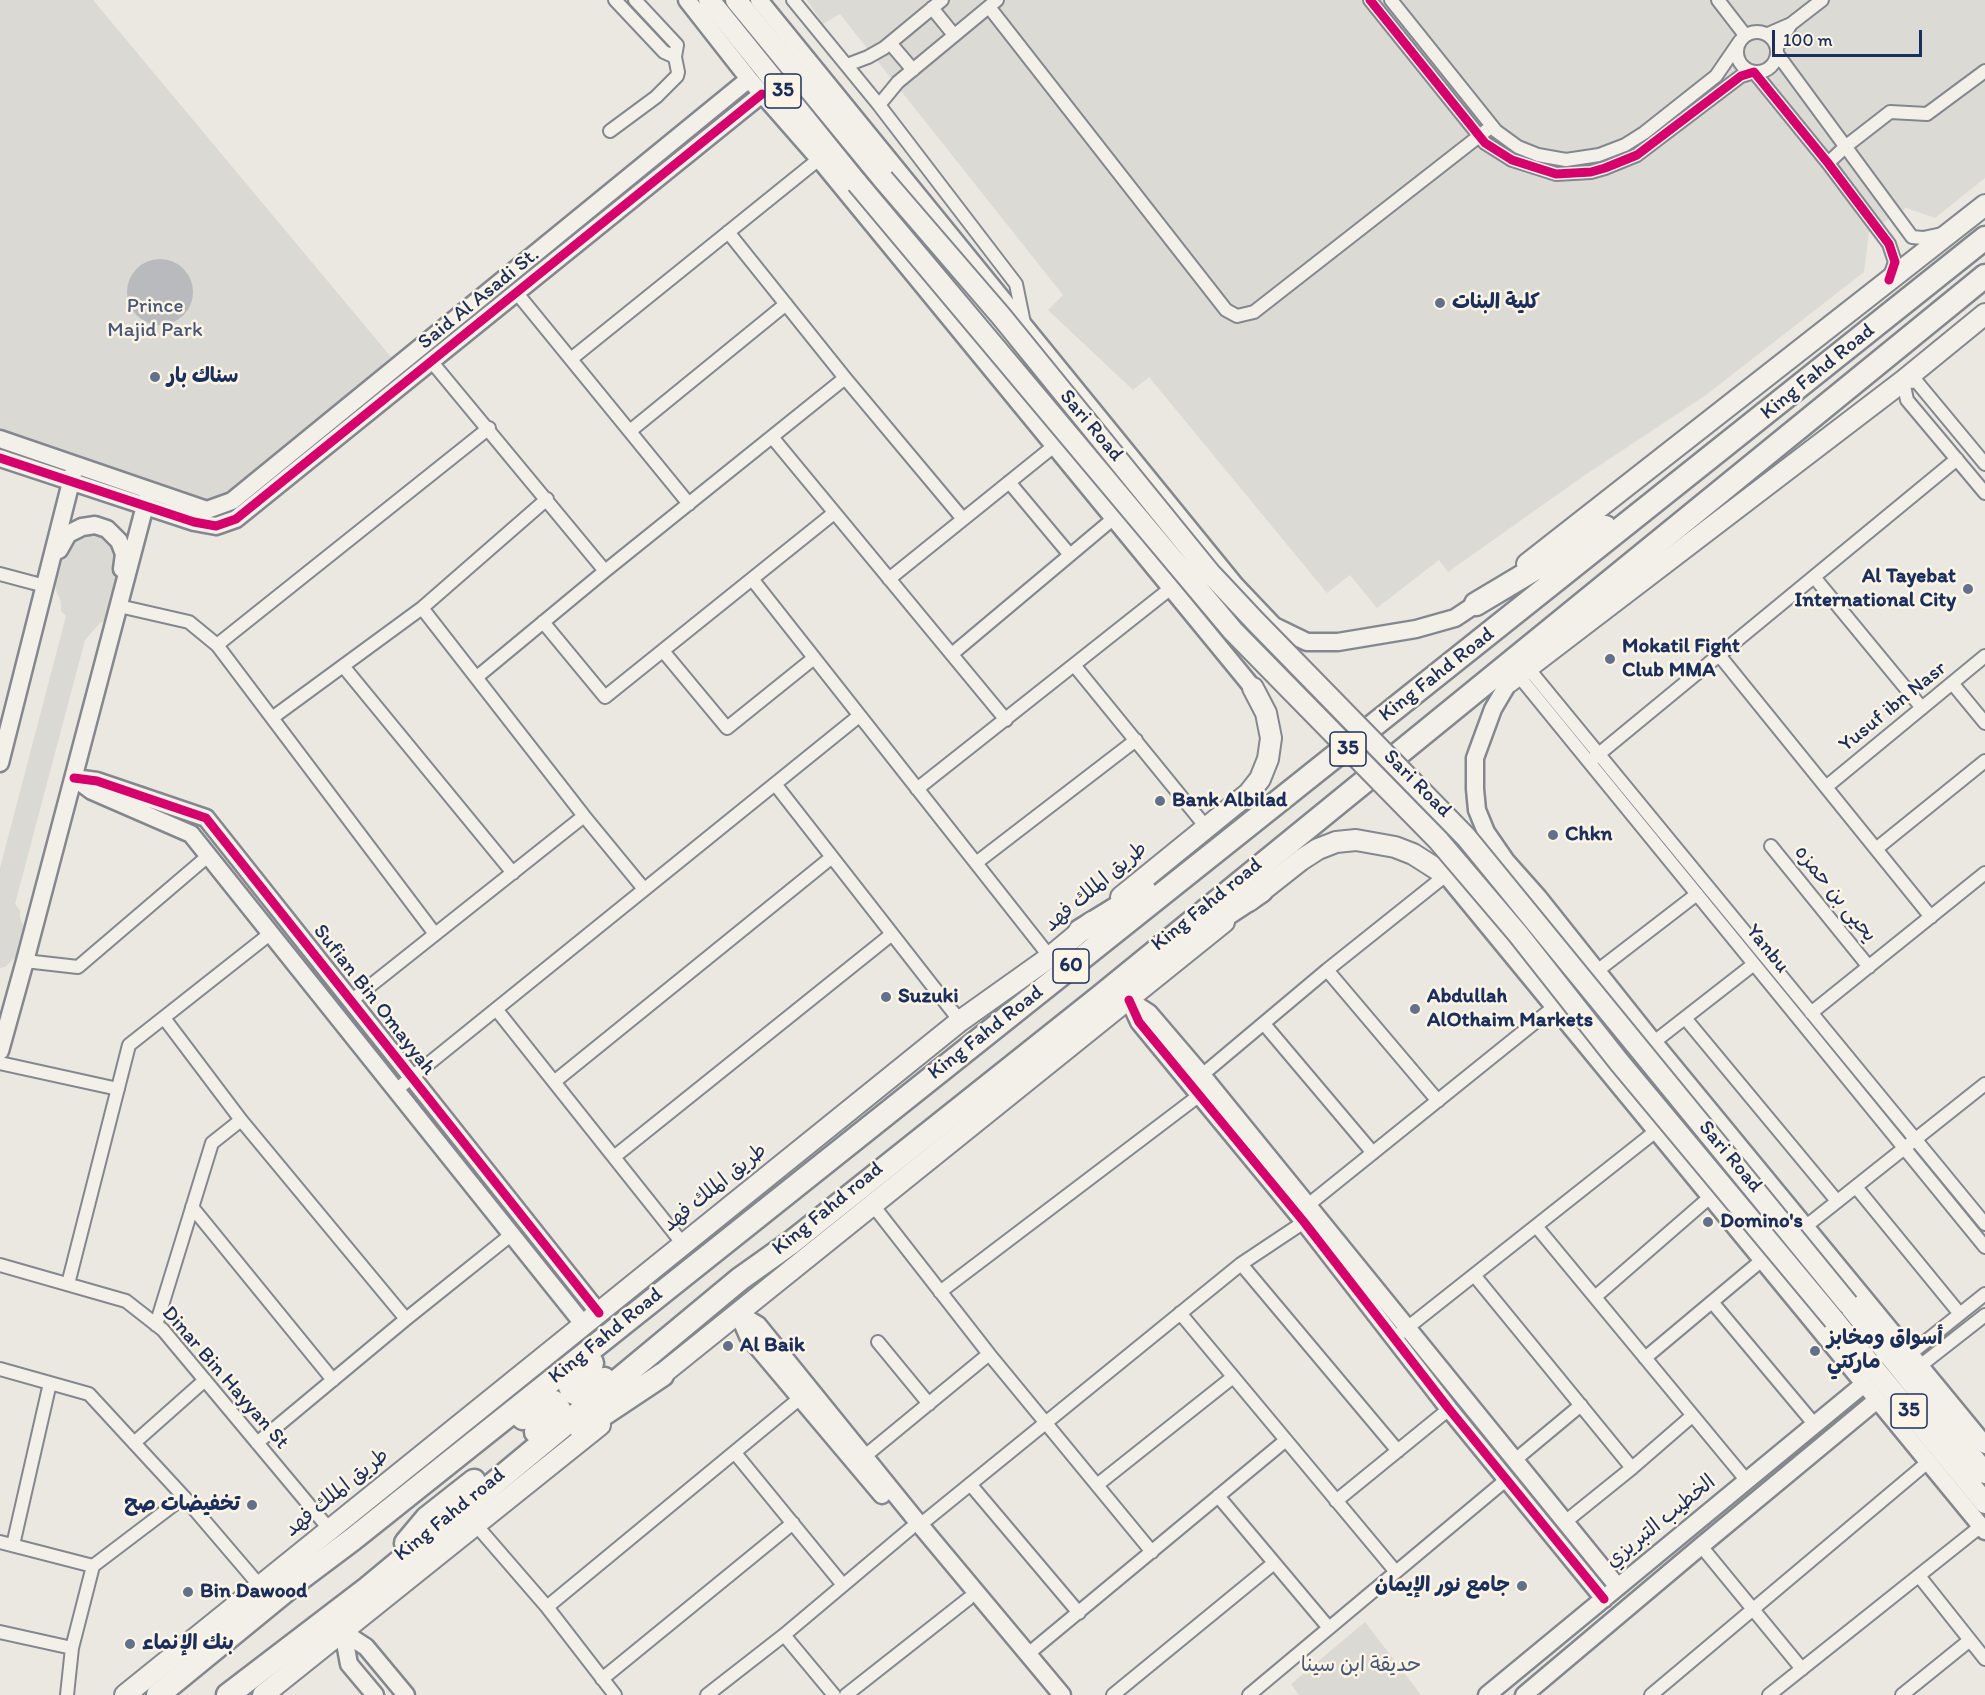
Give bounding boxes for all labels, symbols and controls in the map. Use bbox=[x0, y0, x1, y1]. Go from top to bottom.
scale bar bbox=[1775, 18, 1925, 56]
text: 100 m bbox=[1783, 29, 1833, 51]
road number: 35 bbox=[765, 74, 801, 108]
street label: Said Al Asadi St. bbox=[413, 242, 545, 356]
place label: كلية البنات bbox=[1452, 290, 1540, 316]
park label: Prince Majid Park bbox=[107, 294, 203, 344]
marker: كلية البنات bbox=[1433, 296, 1447, 310]
street label: King Fahd Road bbox=[1756, 318, 1880, 426]
place label: سناك بار bbox=[167, 364, 239, 390]
marker: سناك بار bbox=[148, 370, 162, 384]
street label: Sari Road bbox=[1054, 385, 1128, 467]
place label: Al Tayebat International City bbox=[1794, 564, 1956, 614]
marker: Al Tayebat International City bbox=[1961, 582, 1975, 596]
street label: King Fahd Road bbox=[1374, 622, 1500, 728]
place label: Mokatil Fight Club MMA bbox=[1622, 634, 1740, 684]
marker: Mokatil Fight Club MMA bbox=[1603, 652, 1617, 666]
street label: Yusuf ibn Nasr bbox=[1834, 656, 1952, 758]
road number: 35 bbox=[1330, 732, 1366, 766]
street label: Sari Road bbox=[1378, 745, 1456, 823]
place label: Bank Albilad bbox=[1172, 788, 1287, 814]
marker: Bank Albilad bbox=[1153, 794, 1167, 808]
place label: Chkn bbox=[1565, 822, 1612, 848]
marker: Chkn bbox=[1546, 828, 1560, 842]
street label: طريق الملك فهد bbox=[1039, 836, 1153, 938]
street label: يحيى بن حمزه bbox=[1788, 840, 1882, 948]
street label: King Fahd road bbox=[1147, 853, 1267, 957]
street label: Yanbu bbox=[1740, 919, 1794, 979]
street label: Sufian Bin Omayyah bbox=[307, 920, 441, 1080]
road number: 60 bbox=[1053, 949, 1089, 983]
street label: King Fahd Road bbox=[923, 980, 1049, 1086]
place label: Suzuki bbox=[898, 984, 959, 1010]
place label: Abdullah AlOthaim Markets bbox=[1427, 984, 1593, 1034]
marker: Suzuki bbox=[879, 990, 893, 1004]
marker: Abdullah AlOthaim Markets bbox=[1408, 1002, 1422, 1016]
street label: Sari Road bbox=[1693, 1116, 1767, 1198]
street label: طريق الملك فهد bbox=[658, 1138, 772, 1238]
street label: King Fahd road bbox=[768, 1157, 888, 1261]
place label: Domino's bbox=[1720, 1209, 1803, 1235]
marker: Domino's bbox=[1701, 1215, 1715, 1229]
street label: King Fahd Road bbox=[544, 1282, 668, 1390]
street label: Dinar Bin Hayyan St bbox=[156, 1301, 294, 1455]
place label: أسواق ومخابز ماركتي bbox=[1827, 1326, 1943, 1376]
place label: Al Baik bbox=[740, 1333, 805, 1359]
marker: Al Baik bbox=[721, 1339, 735, 1353]
marker: أسواق ومخابز ماركتي bbox=[1808, 1344, 1822, 1358]
road number: 35 bbox=[1891, 1394, 1927, 1428]
street label: طريق الملك فهد bbox=[280, 1443, 394, 1543]
street label: King Fahd road bbox=[390, 1463, 510, 1567]
street label: الخطيب التبريزي bbox=[1601, 1470, 1721, 1574]
place label: تخفيضات صح bbox=[124, 1492, 240, 1518]
marker: تخفيضات صح bbox=[245, 1498, 259, 1512]
place label: جامع نور الإيمان bbox=[1375, 1573, 1510, 1599]
place label: Bin Dawood bbox=[200, 1579, 307, 1605]
marker: جامع نور الإيمان bbox=[1515, 1579, 1529, 1593]
marker: Bin Dawood bbox=[181, 1585, 195, 1599]
place label: بنك الإنماء bbox=[142, 1631, 234, 1657]
marker: بنك الإنماء bbox=[123, 1637, 137, 1651]
park label: حديقة ابن سينا bbox=[1301, 1653, 1421, 1679]

